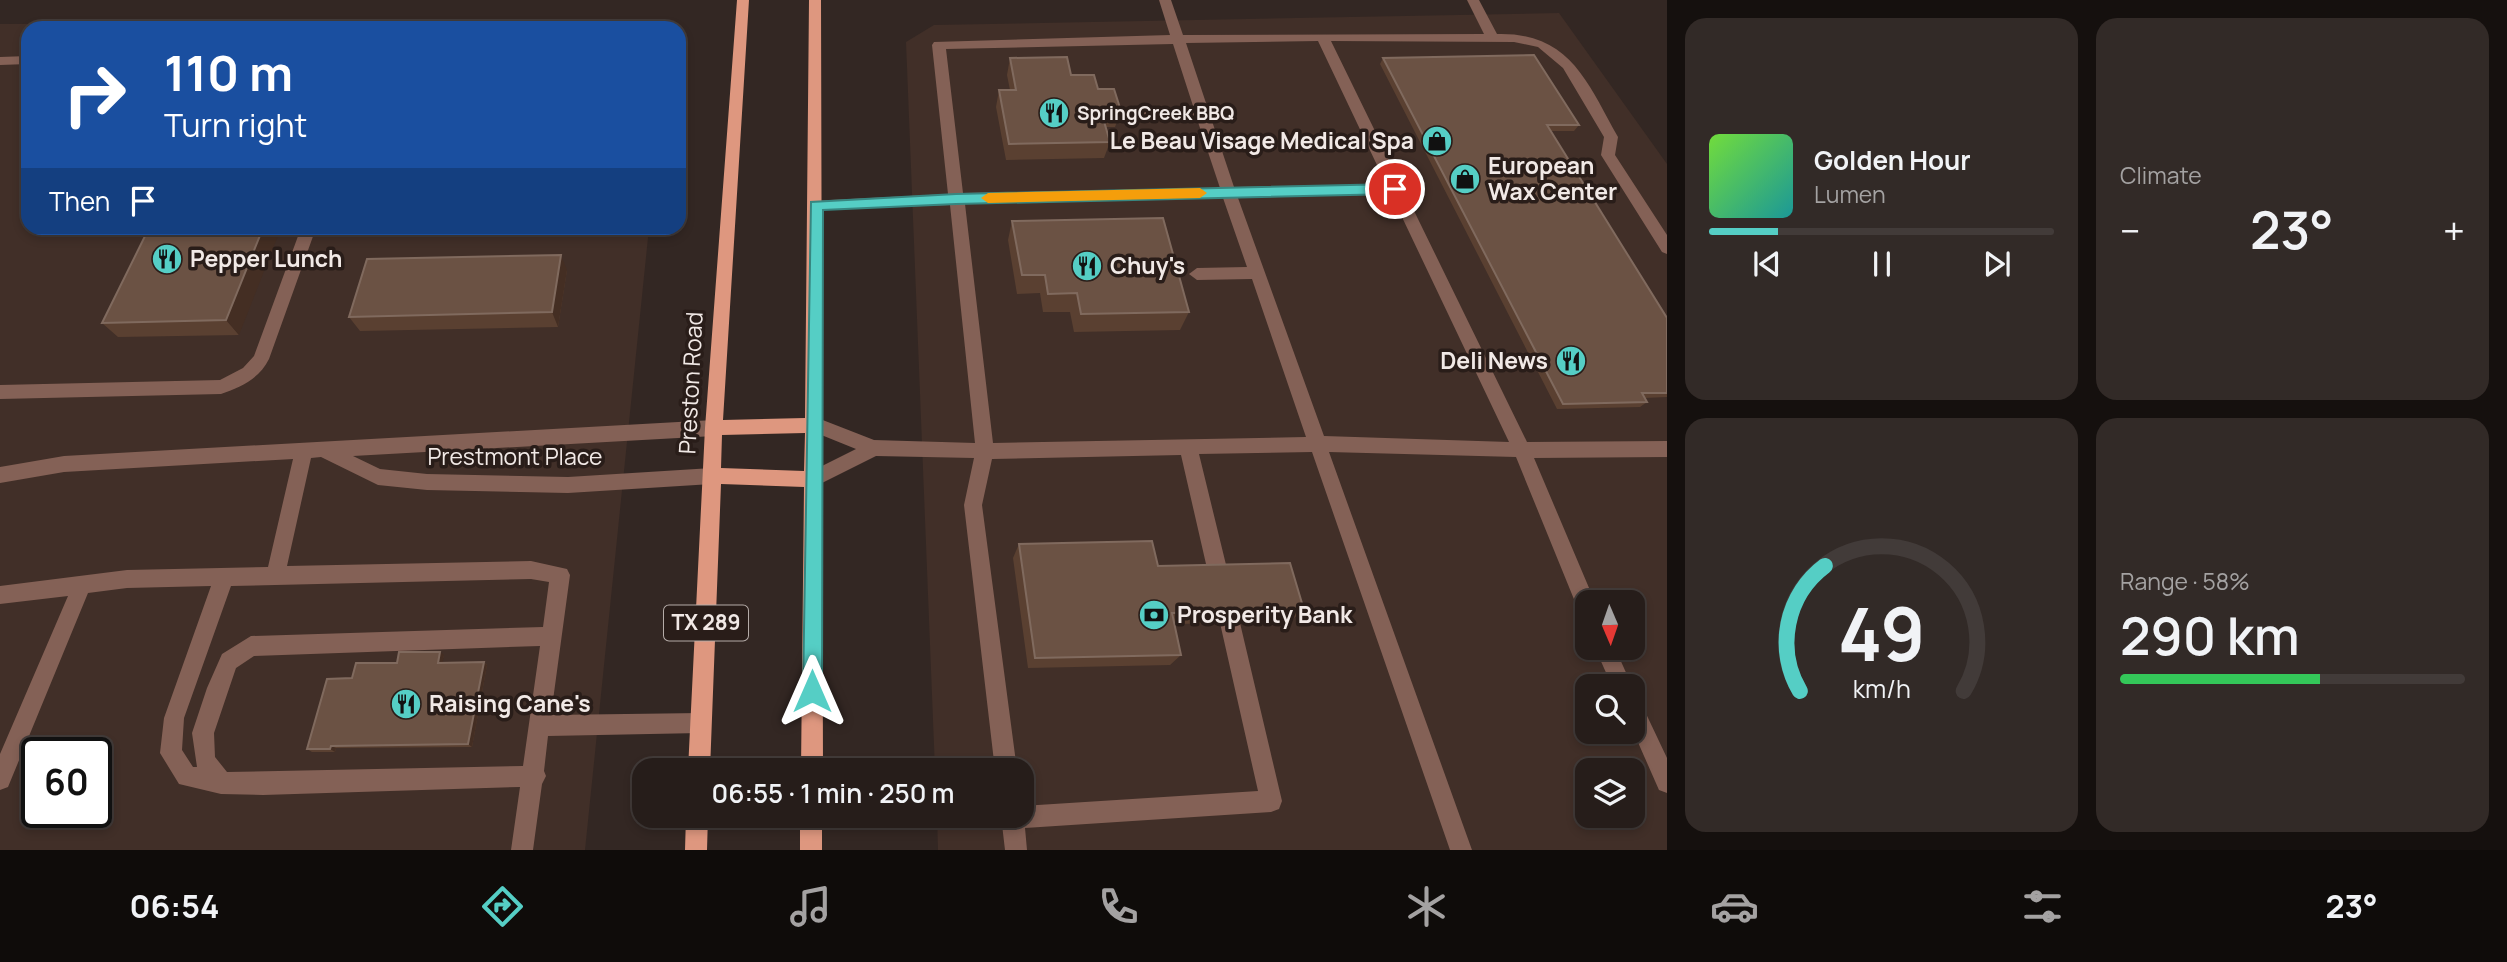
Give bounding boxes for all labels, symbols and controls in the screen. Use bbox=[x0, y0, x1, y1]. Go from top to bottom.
text: 110 m bbox=[164, 39, 293, 106]
icon: right bbox=[49, 49, 140, 140]
restaurant icon: SpringCreek BBQ bbox=[1037, 96, 1071, 130]
place label: SpringCreek BBQ bbox=[1077, 100, 1234, 126]
text: Turn right bbox=[164, 103, 307, 147]
place label: Le Beau Visage Medical Spa bbox=[1110, 124, 1414, 156]
shop icon: Le Beau Visage Medical Spa bbox=[1420, 124, 1454, 158]
text: Golden Hour bbox=[1814, 142, 1971, 178]
place label: European Wax Center bbox=[1488, 149, 1617, 207]
pin bbox=[1365, 159, 1425, 219]
text: Climate bbox=[2120, 159, 2202, 191]
shop icon: European Wax Center bbox=[1448, 162, 1482, 196]
icon: arrive bbox=[1376, 170, 1414, 208]
text: Lumen bbox=[1814, 178, 1886, 210]
icon: arrive bbox=[124, 182, 162, 220]
text: Then bbox=[49, 183, 110, 219]
text: 23° bbox=[2250, 194, 2334, 265]
text: − bbox=[2120, 204, 2141, 256]
text: + bbox=[2443, 204, 2465, 256]
restaurant icon: Pepper Lunch bbox=[150, 242, 184, 276]
place label: Pepper Lunch bbox=[190, 242, 342, 274]
icon: previous bbox=[1748, 245, 1786, 283]
icon: pause bbox=[1863, 245, 1901, 283]
icon: next bbox=[1978, 245, 2016, 283]
restaurant icon: Chuy's bbox=[1070, 249, 1104, 283]
place label: Chuy's bbox=[1110, 249, 1185, 281]
street label: Preston Road bbox=[670, 311, 710, 455]
place label: Deli News bbox=[1440, 344, 1548, 376]
restaurant icon: Deli News bbox=[1554, 344, 1588, 378]
street label: Prestmont Place bbox=[427, 440, 603, 472]
text: Range · 58% bbox=[2120, 565, 2250, 597]
text: 49 bbox=[1838, 583, 1925, 683]
north arrow bbox=[1575, 590, 1645, 660]
map controls bbox=[1575, 590, 1645, 828]
bank icon: Prosperity Bank bbox=[1137, 598, 1171, 632]
place label: Prosperity Bank bbox=[1177, 598, 1353, 630]
text: 290 km bbox=[2120, 600, 2300, 671]
road number: TX 289 bbox=[664, 606, 748, 640]
position arrow bbox=[775, 654, 849, 728]
text: km/h bbox=[1852, 671, 1911, 706]
button: search bbox=[1575, 674, 1645, 744]
restaurant icon: Raising Cane's bbox=[389, 687, 423, 721]
place label: Raising Cane's bbox=[429, 687, 591, 719]
speed limit sign: 60 bbox=[21, 737, 112, 828]
button: layers bbox=[1575, 758, 1645, 828]
text: 06:55 · 1 min · 250 m bbox=[712, 775, 954, 811]
icon: directions bbox=[478, 882, 527, 931]
icon: music bbox=[786, 882, 835, 931]
icon: phone bbox=[1094, 882, 1143, 931]
icon: climate bbox=[1402, 882, 1451, 931]
icon: car bbox=[1710, 882, 1759, 931]
icon: filters bbox=[2018, 882, 2067, 931]
text: 06:54 bbox=[129, 884, 220, 928]
text: 23° bbox=[2325, 884, 2378, 928]

